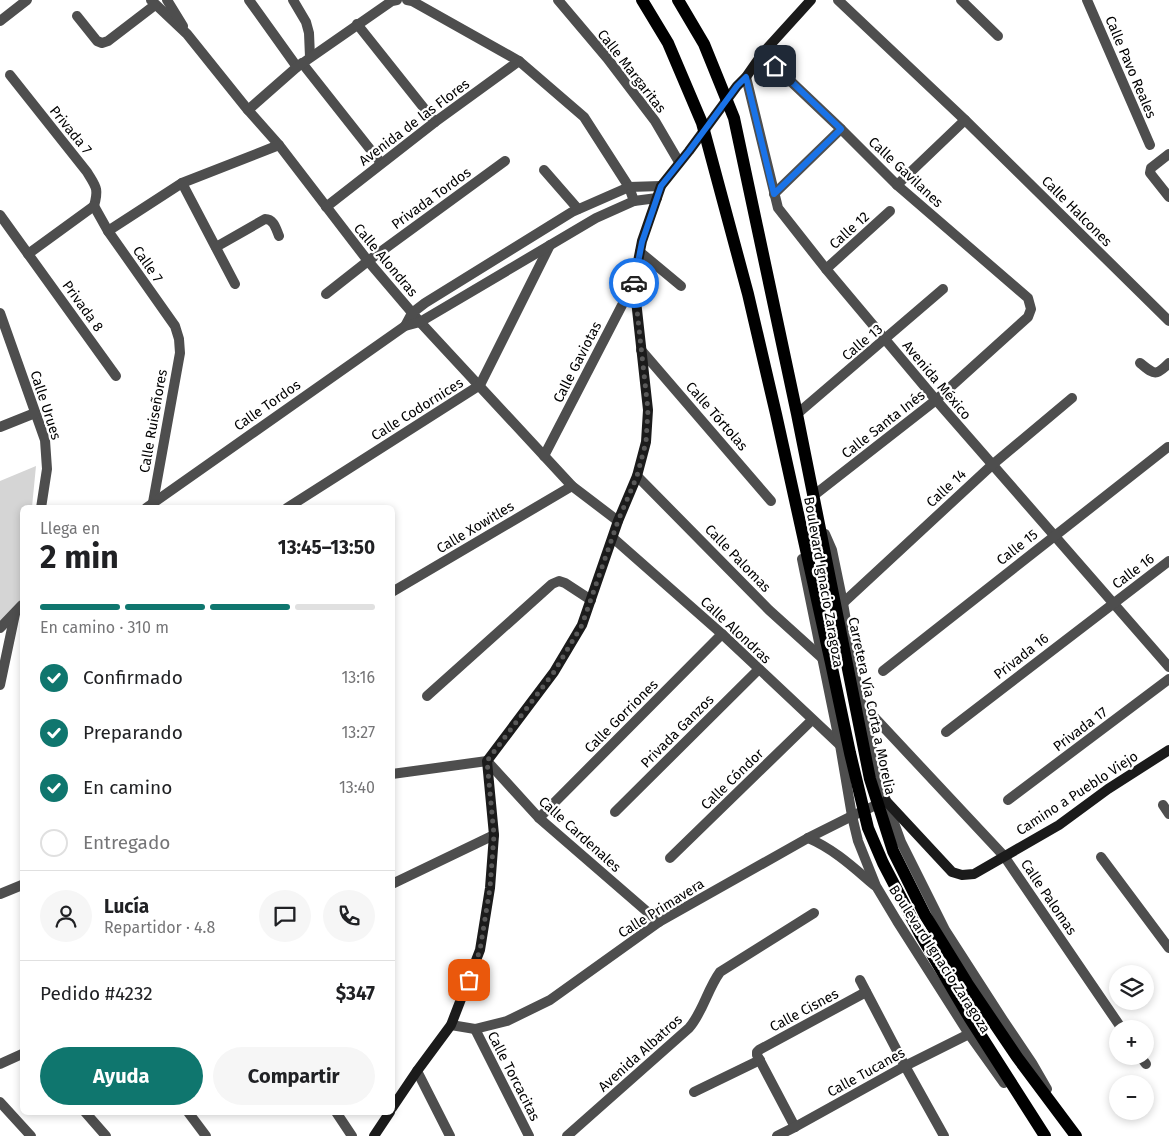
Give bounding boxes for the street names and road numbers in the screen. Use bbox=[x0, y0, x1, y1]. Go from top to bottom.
street label: Calle Pavo Reales bbox=[1101, 13, 1160, 121]
street label: Calle Margaritas bbox=[594, 26, 670, 117]
street label: Avenida de las Flores bbox=[356, 75, 473, 169]
street label: Privada 7 bbox=[46, 103, 95, 158]
street label: Calle Gavilanes bbox=[865, 133, 947, 212]
street label: Privada Tordos bbox=[388, 164, 475, 233]
street label: Calle Halcones bbox=[1038, 173, 1116, 250]
street label: Calle 12 bbox=[826, 208, 873, 253]
street label: Calle Alondras bbox=[350, 220, 421, 301]
street label: Calle 7 bbox=[129, 243, 166, 286]
street label: Privada 8 bbox=[58, 277, 107, 335]
street label: Calle Gaviotas bbox=[550, 318, 605, 406]
street label: Calle 13 bbox=[839, 321, 886, 364]
street label: Avenida México bbox=[899, 337, 975, 423]
street label: Calle Ruiseñores bbox=[136, 367, 171, 474]
street label: Calle Urues bbox=[26, 368, 65, 442]
street label: Calle Codornices bbox=[368, 374, 467, 444]
street label: Calle Tordos bbox=[231, 376, 304, 435]
street label: Calle Tórtolas bbox=[682, 378, 751, 455]
street label: Calle Santa Inés bbox=[838, 386, 929, 462]
street label: Calle 14 bbox=[923, 465, 970, 511]
street label: Boulevard Ignacio Zaragoza bbox=[800, 495, 847, 669]
street label: Calle Xowitles bbox=[433, 497, 517, 557]
street label: Calle Palomas bbox=[701, 521, 775, 596]
street label: Calle 15 bbox=[993, 526, 1041, 569]
street label: Calle 16 bbox=[1109, 550, 1158, 593]
street label: Calle Alondras bbox=[697, 593, 775, 668]
street label: Carretera Vía Corta a Morelia bbox=[844, 616, 899, 797]
street label: Privada 16 bbox=[991, 630, 1052, 683]
street label: Calle Gorriones bbox=[581, 676, 662, 757]
street label: Privada Ganzos bbox=[637, 691, 718, 772]
street label: Privada 17 bbox=[1050, 704, 1111, 755]
street label: Calle Cóndor bbox=[697, 745, 768, 813]
street label: Camino a Pueblo Viejo bbox=[1013, 748, 1141, 839]
street label: Calle Cardenales bbox=[535, 793, 625, 876]
street label: Calle Palomas bbox=[1017, 856, 1080, 939]
street label: Calle Primavera bbox=[615, 875, 707, 942]
street label: Boulevard Ignacio Zaragoza bbox=[885, 882, 994, 1037]
street label: Calle Cisnes bbox=[767, 985, 842, 1036]
street label: Avenida Albatros bbox=[595, 1011, 686, 1095]
street label: Calle Torcacitas bbox=[484, 1029, 544, 1124]
street label: Calle Tucanes bbox=[824, 1044, 908, 1101]

